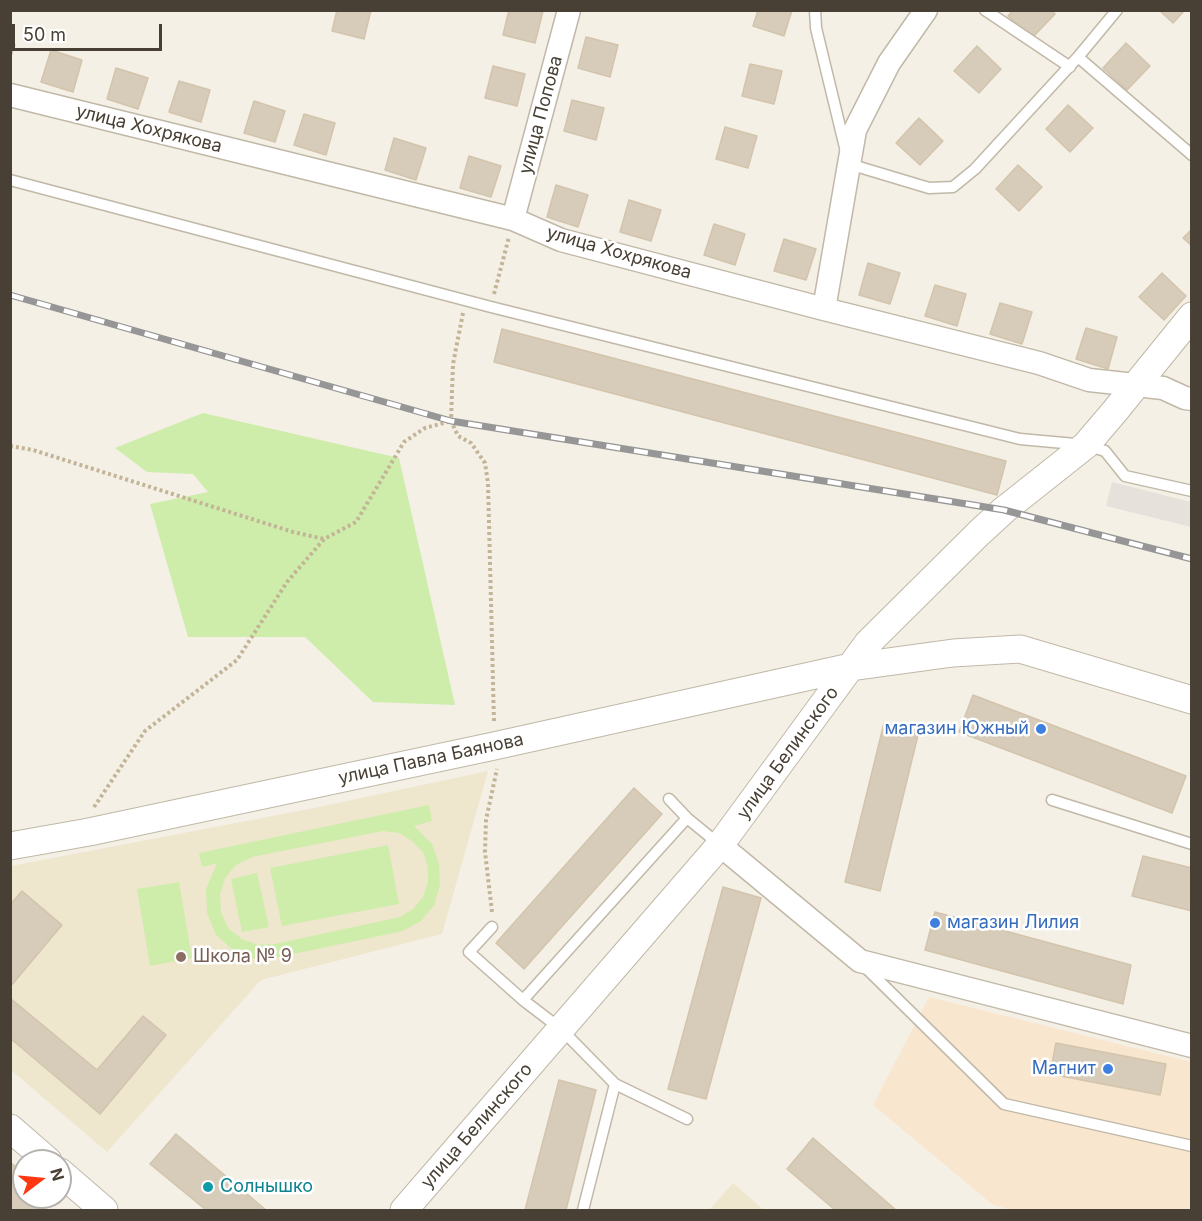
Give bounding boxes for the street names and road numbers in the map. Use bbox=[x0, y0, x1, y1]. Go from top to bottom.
street label: улица Попова bbox=[515, 53, 567, 177]
street label: улица Хохрякова bbox=[74, 100, 224, 158]
street label: улица Хохрякова bbox=[544, 222, 694, 284]
street label: улица Белинского bbox=[733, 682, 843, 824]
street label: улица Павла Баянова bbox=[336, 729, 526, 789]
street label: улица Белинского bbox=[417, 1059, 537, 1193]

